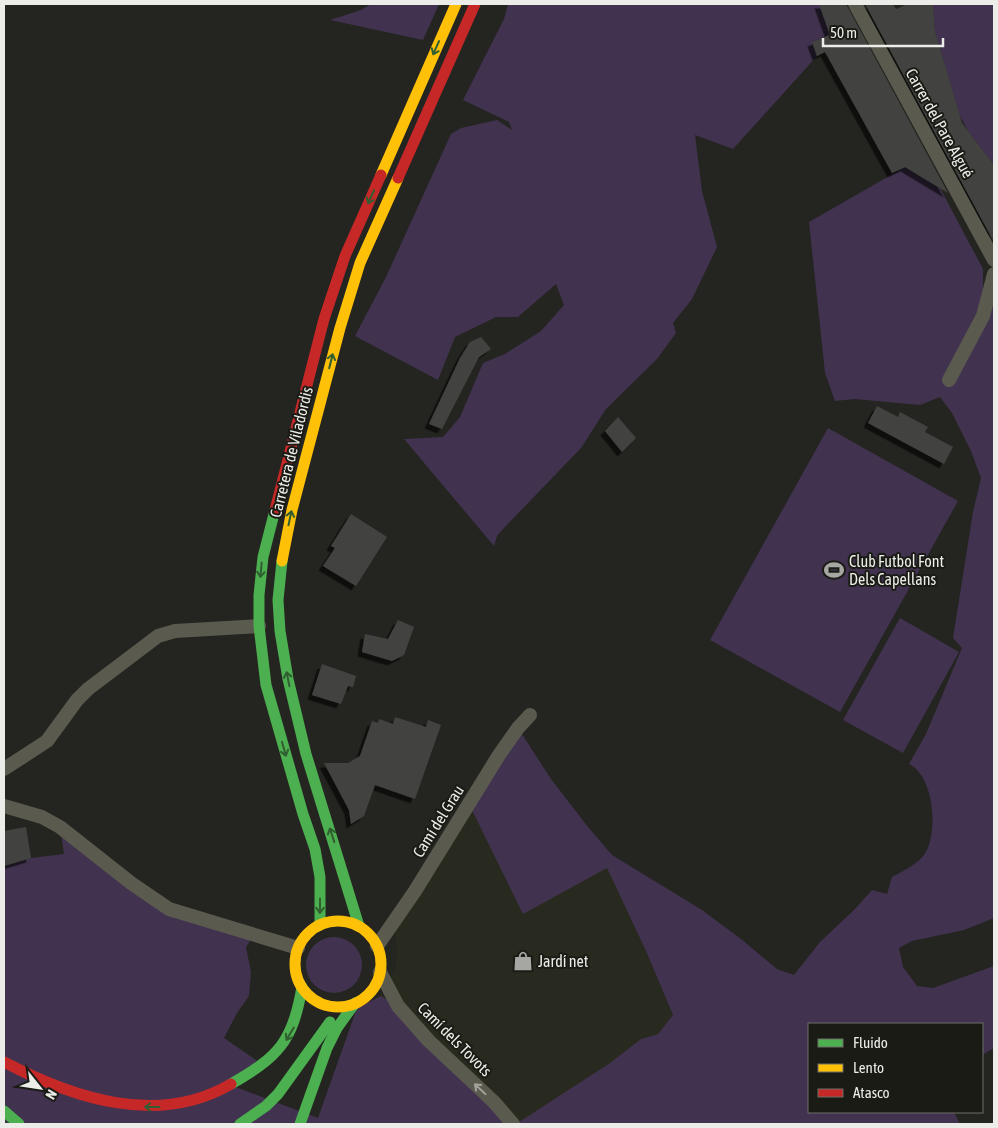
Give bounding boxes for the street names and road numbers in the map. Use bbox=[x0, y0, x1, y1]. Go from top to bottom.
street label: Carrer del Pare Algué bbox=[902, 65, 978, 181]
street label: Carretera de Viladordis bbox=[266, 384, 316, 519]
street label: Camí del Grau bbox=[409, 782, 467, 860]
street label: Camí dels Tovots bbox=[414, 998, 496, 1080]

